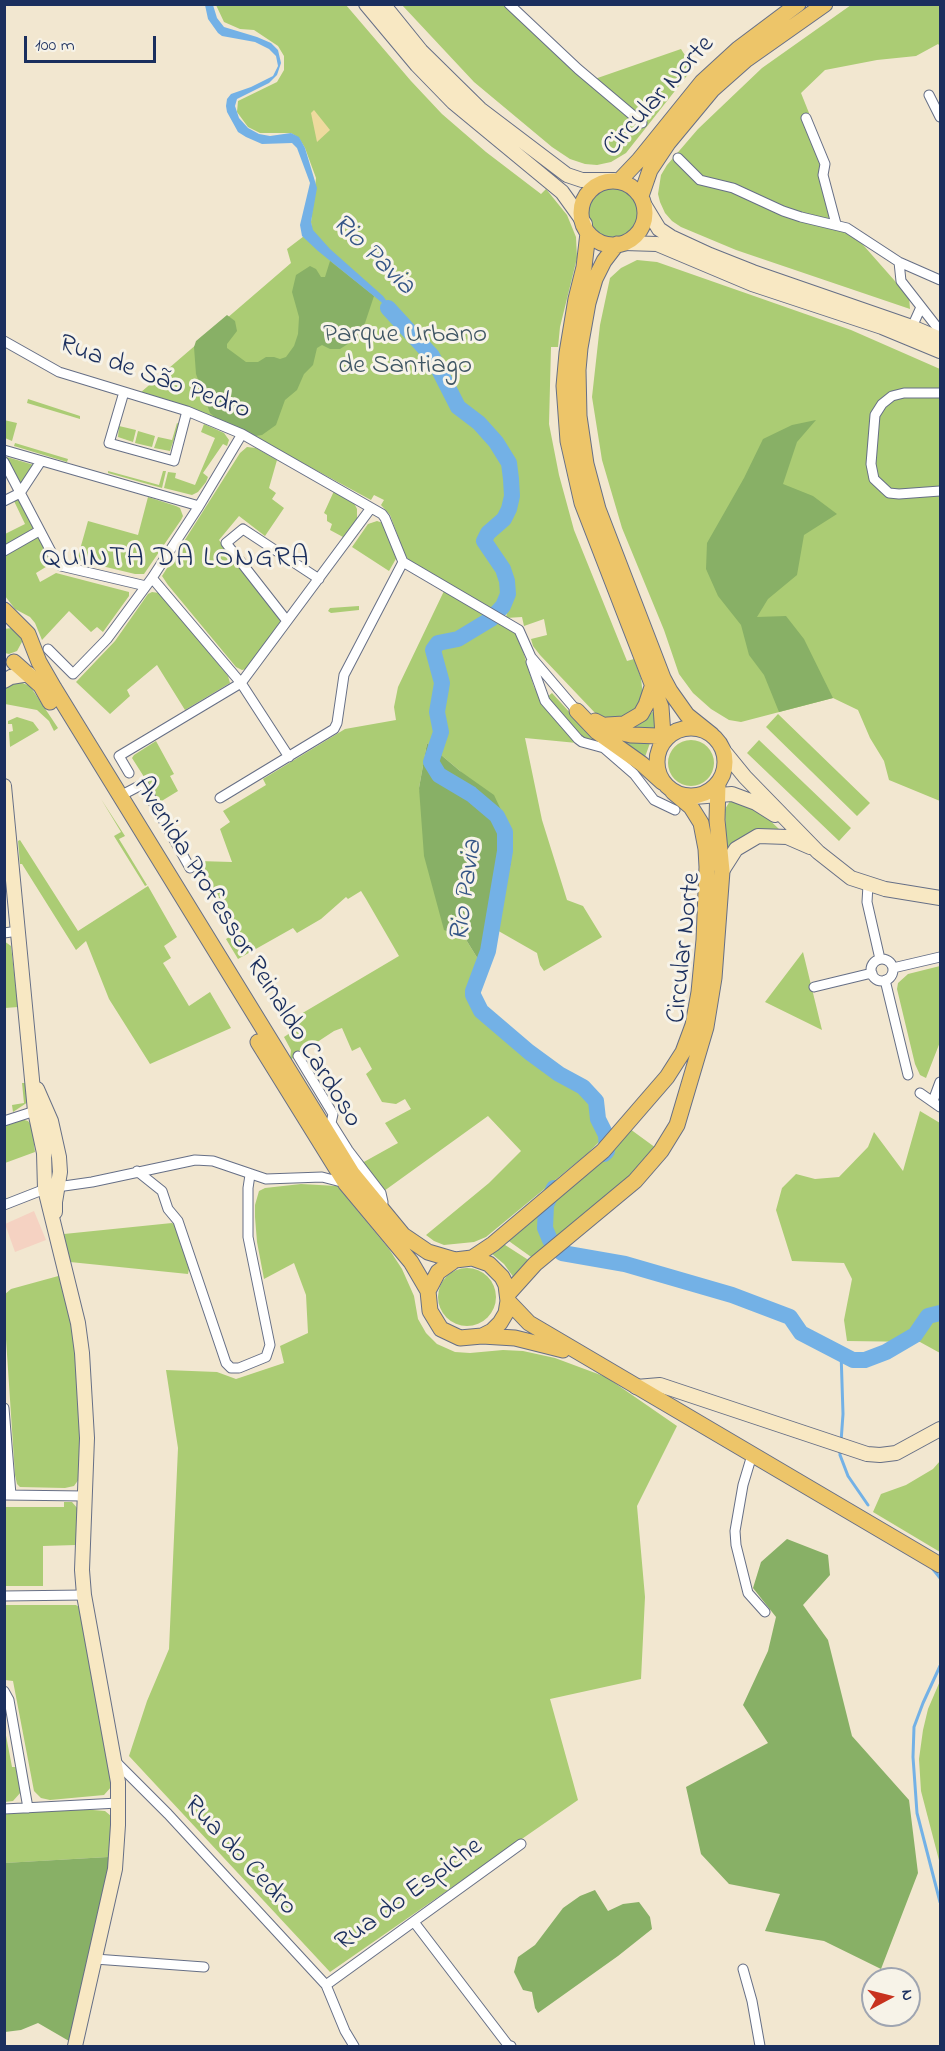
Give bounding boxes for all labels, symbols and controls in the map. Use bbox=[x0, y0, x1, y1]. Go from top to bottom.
scale bar bbox=[27, 24, 159, 62]
street label: Circular Norte bbox=[597, 30, 723, 164]
text: 100 m bbox=[35, 33, 75, 59]
water label: Rio Pavia bbox=[323, 208, 421, 304]
park label: Parque Urbano de Santiago bbox=[323, 321, 487, 384]
street label: Rua de São Pedro bbox=[54, 329, 254, 429]
district label: QUINTA DA LONGRA bbox=[42, 543, 310, 577]
street label: Avenida Professor Reinaldo Cardoso bbox=[124, 772, 368, 1134]
water label: Rio Pavia bbox=[444, 838, 492, 944]
street label: Circular Norte bbox=[662, 871, 710, 1025]
street label: Rua do Cedro bbox=[175, 1790, 303, 1924]
street label: Rua do Espiche bbox=[330, 1832, 490, 1960]
north arrow bbox=[861, 1967, 921, 2027]
text: N bbox=[894, 1988, 919, 2002]

